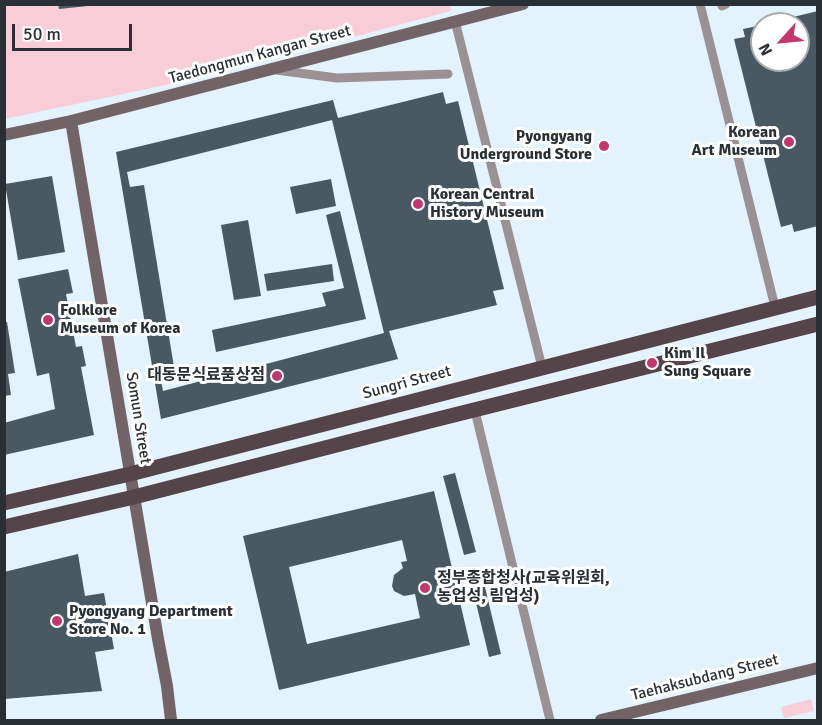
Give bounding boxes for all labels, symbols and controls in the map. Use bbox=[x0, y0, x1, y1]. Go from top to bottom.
scale bar bbox=[15, 12, 135, 50]
north arrow bbox=[750, 12, 810, 72]
street label: Taedongmun Kangan Street bbox=[167, 21, 353, 89]
text: 50 m bbox=[23, 23, 61, 45]
text: N bbox=[754, 40, 777, 59]
place label: Korean Art Museum bbox=[691, 123, 777, 161]
place label: Pyongyang Underground Store bbox=[460, 127, 592, 165]
marker: Korean Art Museum bbox=[782, 135, 796, 149]
marker: Pyongyang Underground Store bbox=[597, 139, 611, 153]
place label: Korean Central History Museum bbox=[430, 185, 544, 223]
marker: Korean Central History Museum bbox=[411, 197, 425, 211]
place label: Folklore Museum of Korea bbox=[60, 301, 180, 339]
marker: Folklore Museum of Korea bbox=[41, 313, 55, 327]
place label: Kim Il Sung Square bbox=[664, 344, 751, 382]
marker: Kim Il Sung Square bbox=[645, 356, 659, 370]
street label: Sungri Street bbox=[361, 362, 453, 404]
place label: 대동문식료품상점 bbox=[147, 366, 265, 386]
marker: 대동문식료품상점 bbox=[270, 369, 284, 383]
street label: Somun Street bbox=[121, 371, 155, 465]
place label: 정부종합청사(교육위원회, 농업성, 림업성) bbox=[437, 569, 610, 607]
marker: 정부종합청사(교육위원회, 농업성, 림업성) bbox=[418, 581, 432, 595]
place label: Pyongyang Department Store No. 1 bbox=[69, 602, 233, 640]
marker: Pyongyang Department Store No. 1 bbox=[50, 614, 64, 628]
street label: Taehaksubdang Street bbox=[630, 650, 780, 706]

